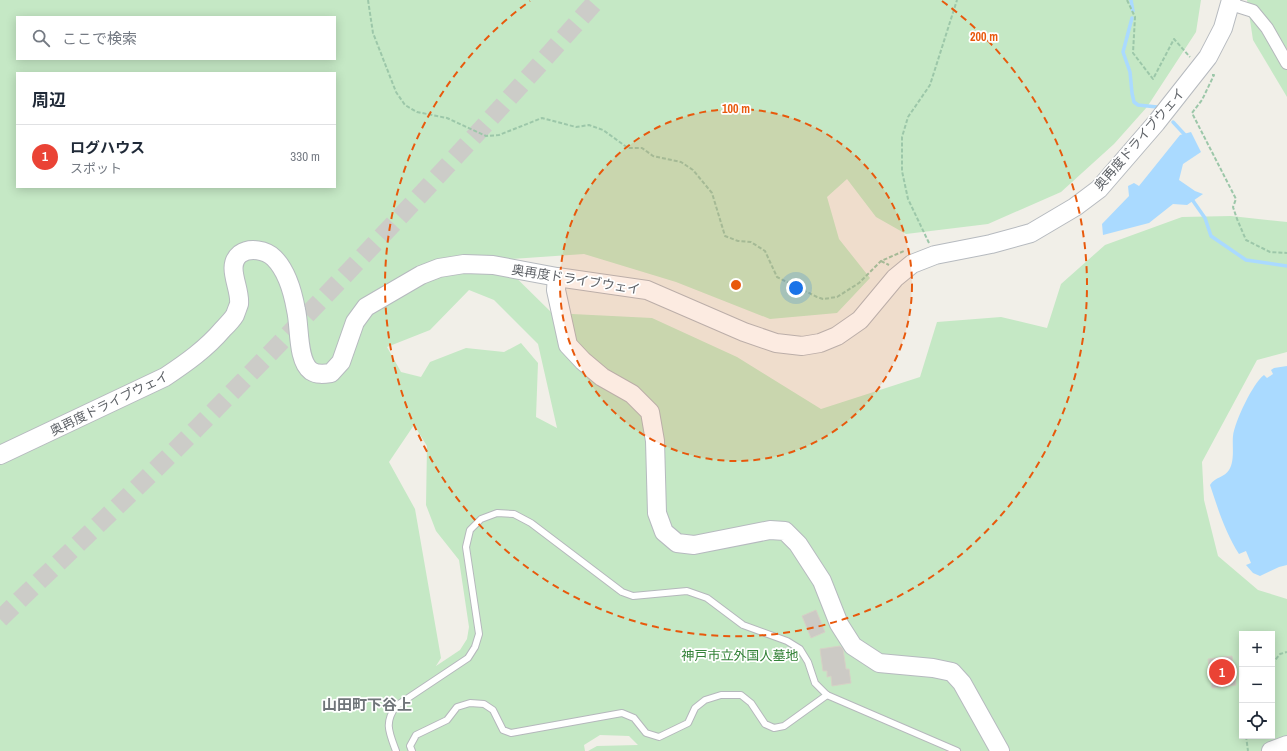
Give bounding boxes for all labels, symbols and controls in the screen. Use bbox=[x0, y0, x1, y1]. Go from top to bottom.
search box bbox=[16, 16, 336, 60]
icon: search bbox=[30, 27, 52, 49]
text: ここで検索 bbox=[62, 28, 137, 49]
text: 200 m bbox=[970, 29, 998, 45]
street label: 奥再度ドライブウェイ bbox=[1090, 85, 1188, 194]
text: 周辺 bbox=[32, 88, 66, 111]
text: 100 m bbox=[722, 101, 750, 117]
text: ログハウス bbox=[70, 137, 145, 158]
text: 1 bbox=[42, 148, 48, 165]
text: 330 m bbox=[290, 148, 320, 165]
text: スポット bbox=[70, 160, 122, 177]
street label: 奥再度ドライブウェイ bbox=[510, 261, 641, 298]
centre of rings bbox=[729, 278, 743, 292]
your location bbox=[786, 278, 806, 298]
street label: 奥再度ドライブウェイ bbox=[47, 367, 171, 440]
map controls bbox=[1239, 631, 1275, 739]
button: + bbox=[1239, 631, 1275, 667]
park label: 神戸市立外国人墓地 bbox=[681, 647, 799, 664]
pin: 1 bbox=[1209, 657, 1235, 687]
button: − bbox=[1239, 667, 1275, 703]
district label: 山田町下谷上 bbox=[322, 694, 412, 715]
button: locate bbox=[1239, 703, 1275, 739]

